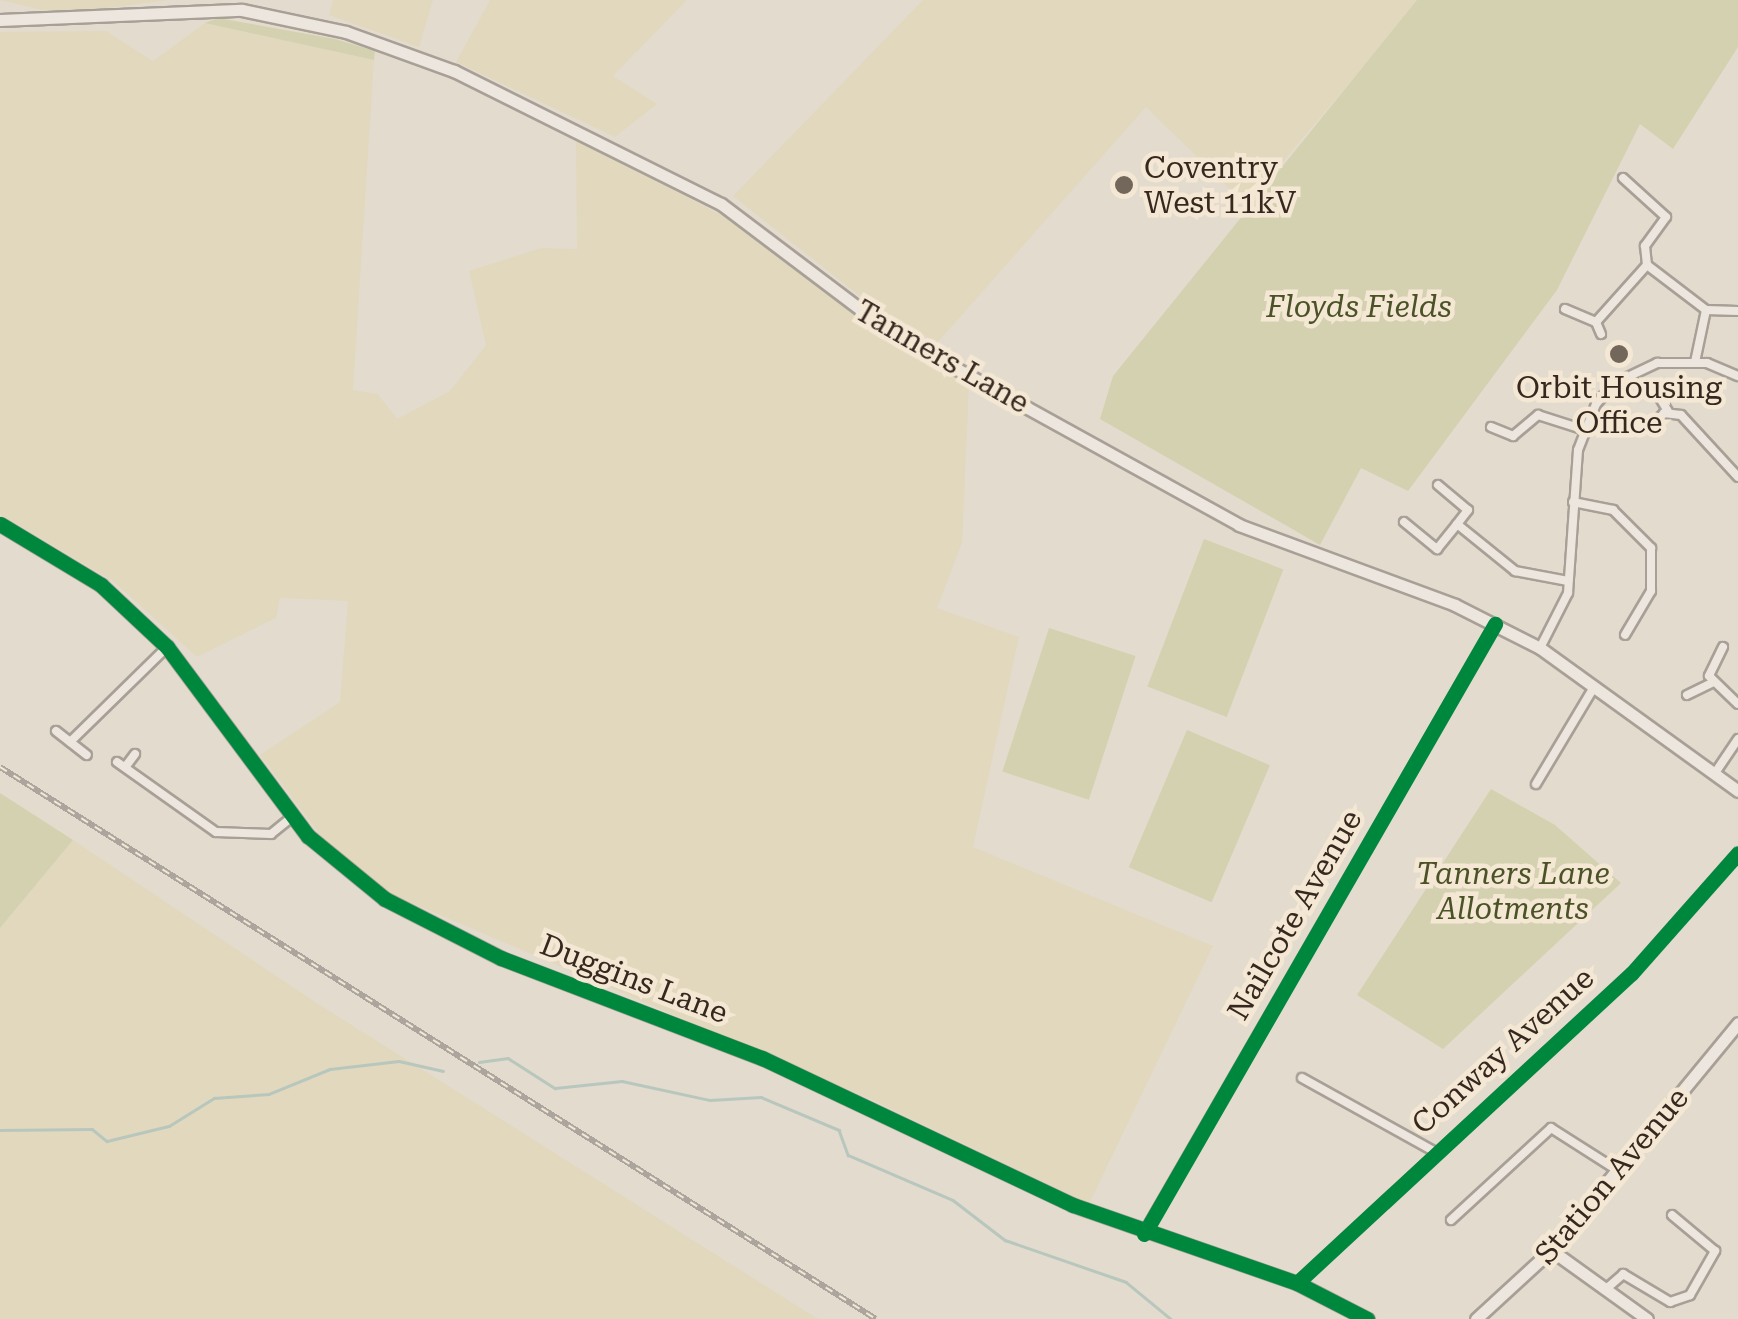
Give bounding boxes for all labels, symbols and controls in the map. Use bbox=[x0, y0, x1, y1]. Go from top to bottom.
place label: Coventry West 11kV bbox=[1144, 150, 1296, 220]
marker: Coventry West 11kV bbox=[1113, 174, 1135, 196]
park label: Floyds Fields bbox=[1266, 289, 1452, 325]
street label: Tanners Lane bbox=[849, 293, 1035, 421]
marker: Orbit Housing Office bbox=[1608, 343, 1630, 365]
place label: Orbit Housing Office bbox=[1516, 370, 1722, 440]
street label: Nailcote Avenue bbox=[1220, 804, 1370, 1026]
park label: Tanners Lane Allotments bbox=[1416, 856, 1610, 926]
street label: Duggins Lane bbox=[535, 927, 733, 1031]
street label: Conway Avenue bbox=[1405, 960, 1601, 1142]
street label: Station Avenue bbox=[1528, 1080, 1696, 1272]

